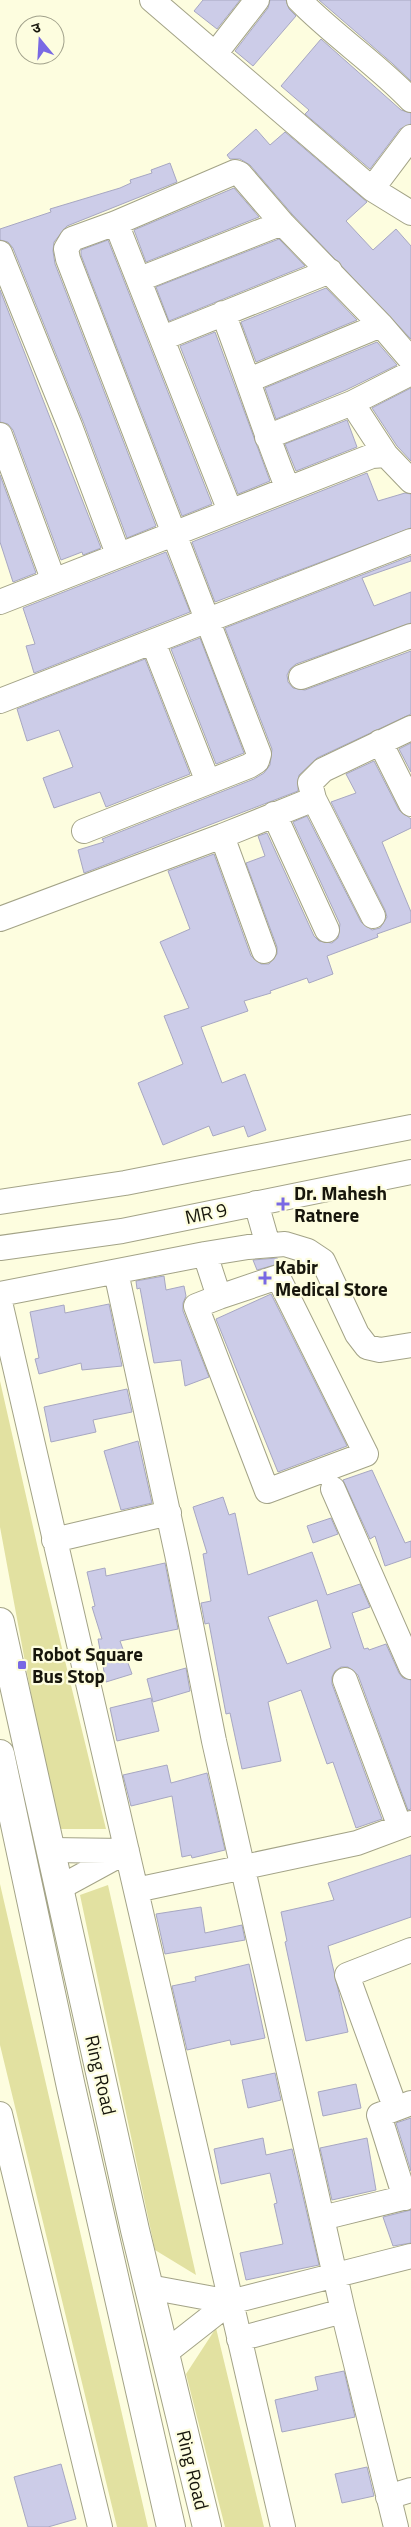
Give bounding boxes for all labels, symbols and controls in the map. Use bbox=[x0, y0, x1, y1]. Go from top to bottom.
north arrow bbox=[15, 15, 65, 65]
text: उ bbox=[29, 16, 44, 38]
place label: Dr. Mahesh Ratnere bbox=[294, 1178, 387, 1229]
street label: MR 9 bbox=[182, 1194, 230, 1231]
marker: Dr. Mahesh Ratnere bbox=[276, 1197, 290, 1211]
place label: Kabir Medical Store bbox=[275, 1252, 388, 1303]
marker: Kabir Medical Store bbox=[259, 1272, 271, 1284]
place label: Robot Square Bus Stop bbox=[32, 1639, 143, 1690]
marker: Robot Square Bus Stop bbox=[16, 1659, 28, 1671]
street label: Ring Road bbox=[78, 2032, 125, 2118]
street label: Ring Road bbox=[170, 2427, 217, 2513]

